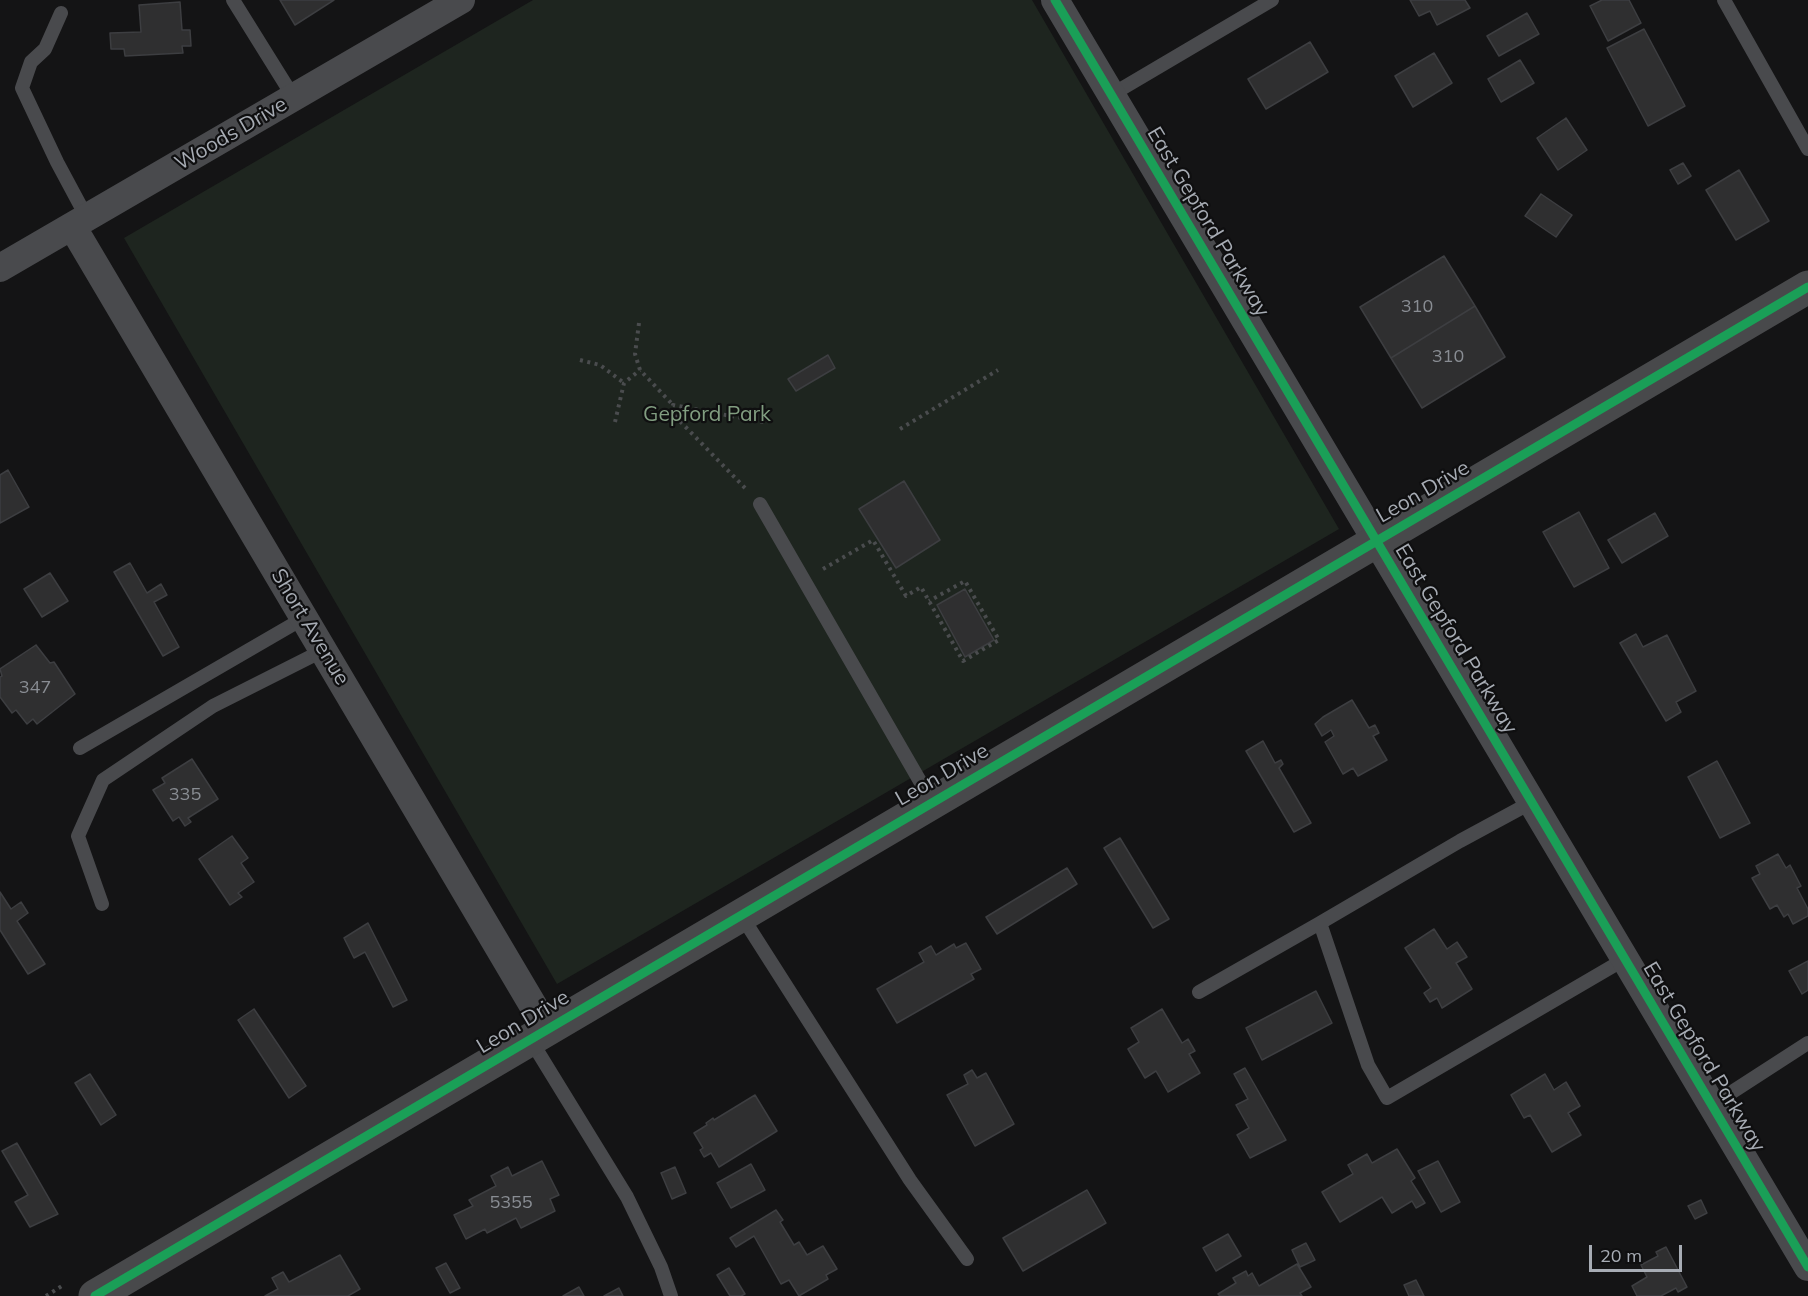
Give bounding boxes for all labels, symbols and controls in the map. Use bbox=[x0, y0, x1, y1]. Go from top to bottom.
street label: Woods Drive bbox=[170, 92, 292, 176]
street label: East Gepford Parkway bbox=[1141, 122, 1275, 322]
house number: 310 bbox=[1401, 296, 1433, 318]
house number: 310 bbox=[1432, 346, 1464, 368]
park label: Gepford Park bbox=[643, 402, 771, 428]
street label: Leon Drive bbox=[1372, 455, 1474, 529]
street label: East Gepford Parkway bbox=[1389, 539, 1523, 739]
street label: Short Avenue bbox=[265, 564, 355, 690]
house number: 347 bbox=[19, 677, 51, 699]
street label: Leon Drive bbox=[891, 738, 993, 812]
house number: 335 bbox=[169, 784, 201, 806]
street label: East Gepford Parkway bbox=[1637, 957, 1771, 1157]
street label: Leon Drive bbox=[472, 985, 574, 1059]
house number: 5355 bbox=[489, 1192, 533, 1214]
scale bar bbox=[1592, 1233, 1685, 1271]
text: 20 m bbox=[1600, 1244, 1642, 1267]

